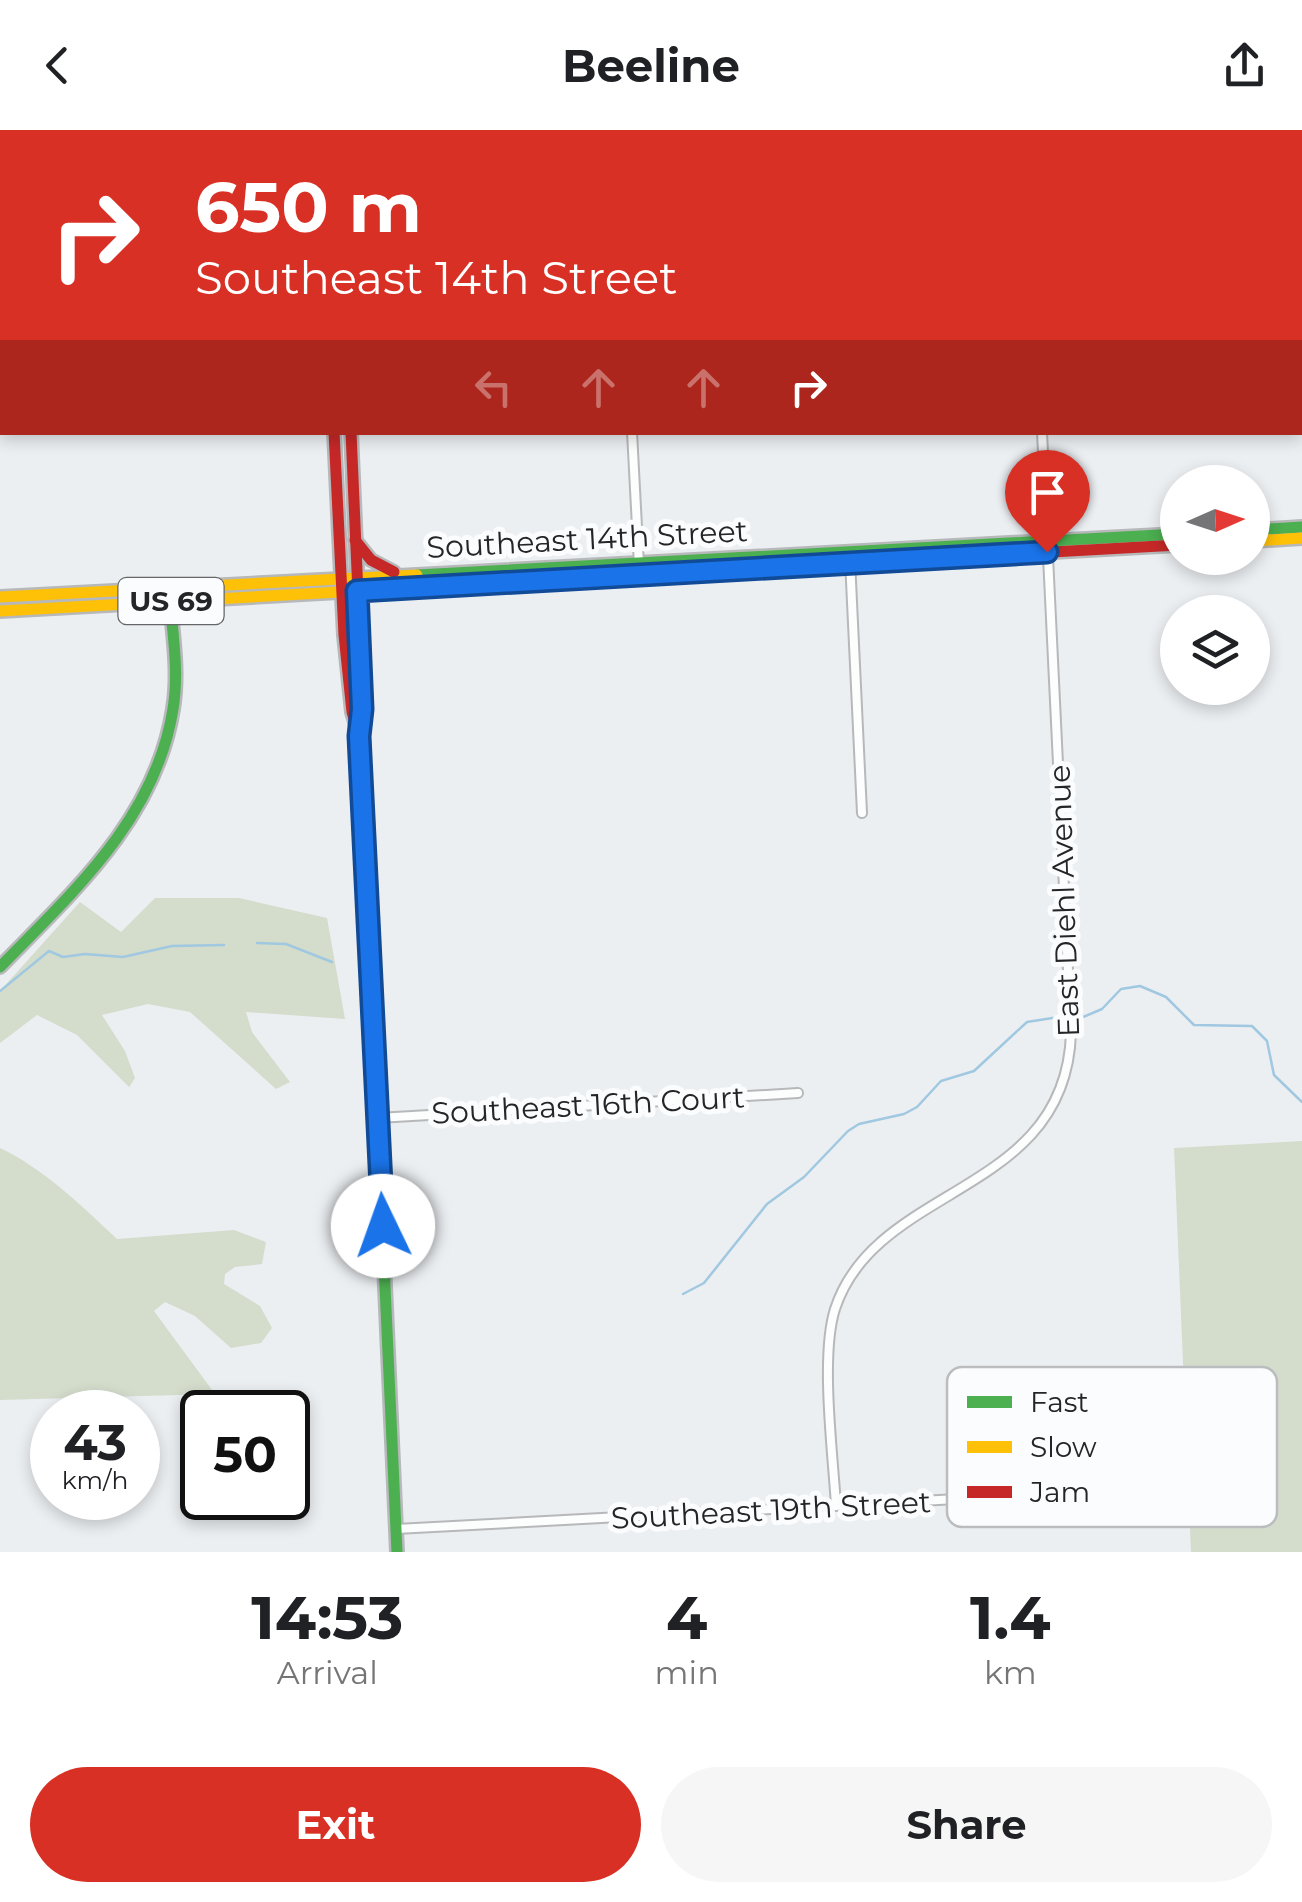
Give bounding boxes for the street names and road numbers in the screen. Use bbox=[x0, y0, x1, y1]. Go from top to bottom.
street label: Southeast 14th Street bbox=[425, 512, 749, 566]
road number: US 69 bbox=[119, 578, 224, 624]
street label: East Diehl Avenue bbox=[1041, 764, 1087, 1038]
street label: Southeast 16th Court bbox=[430, 1078, 746, 1132]
street label: Southeast 19th Street bbox=[610, 1483, 932, 1537]

